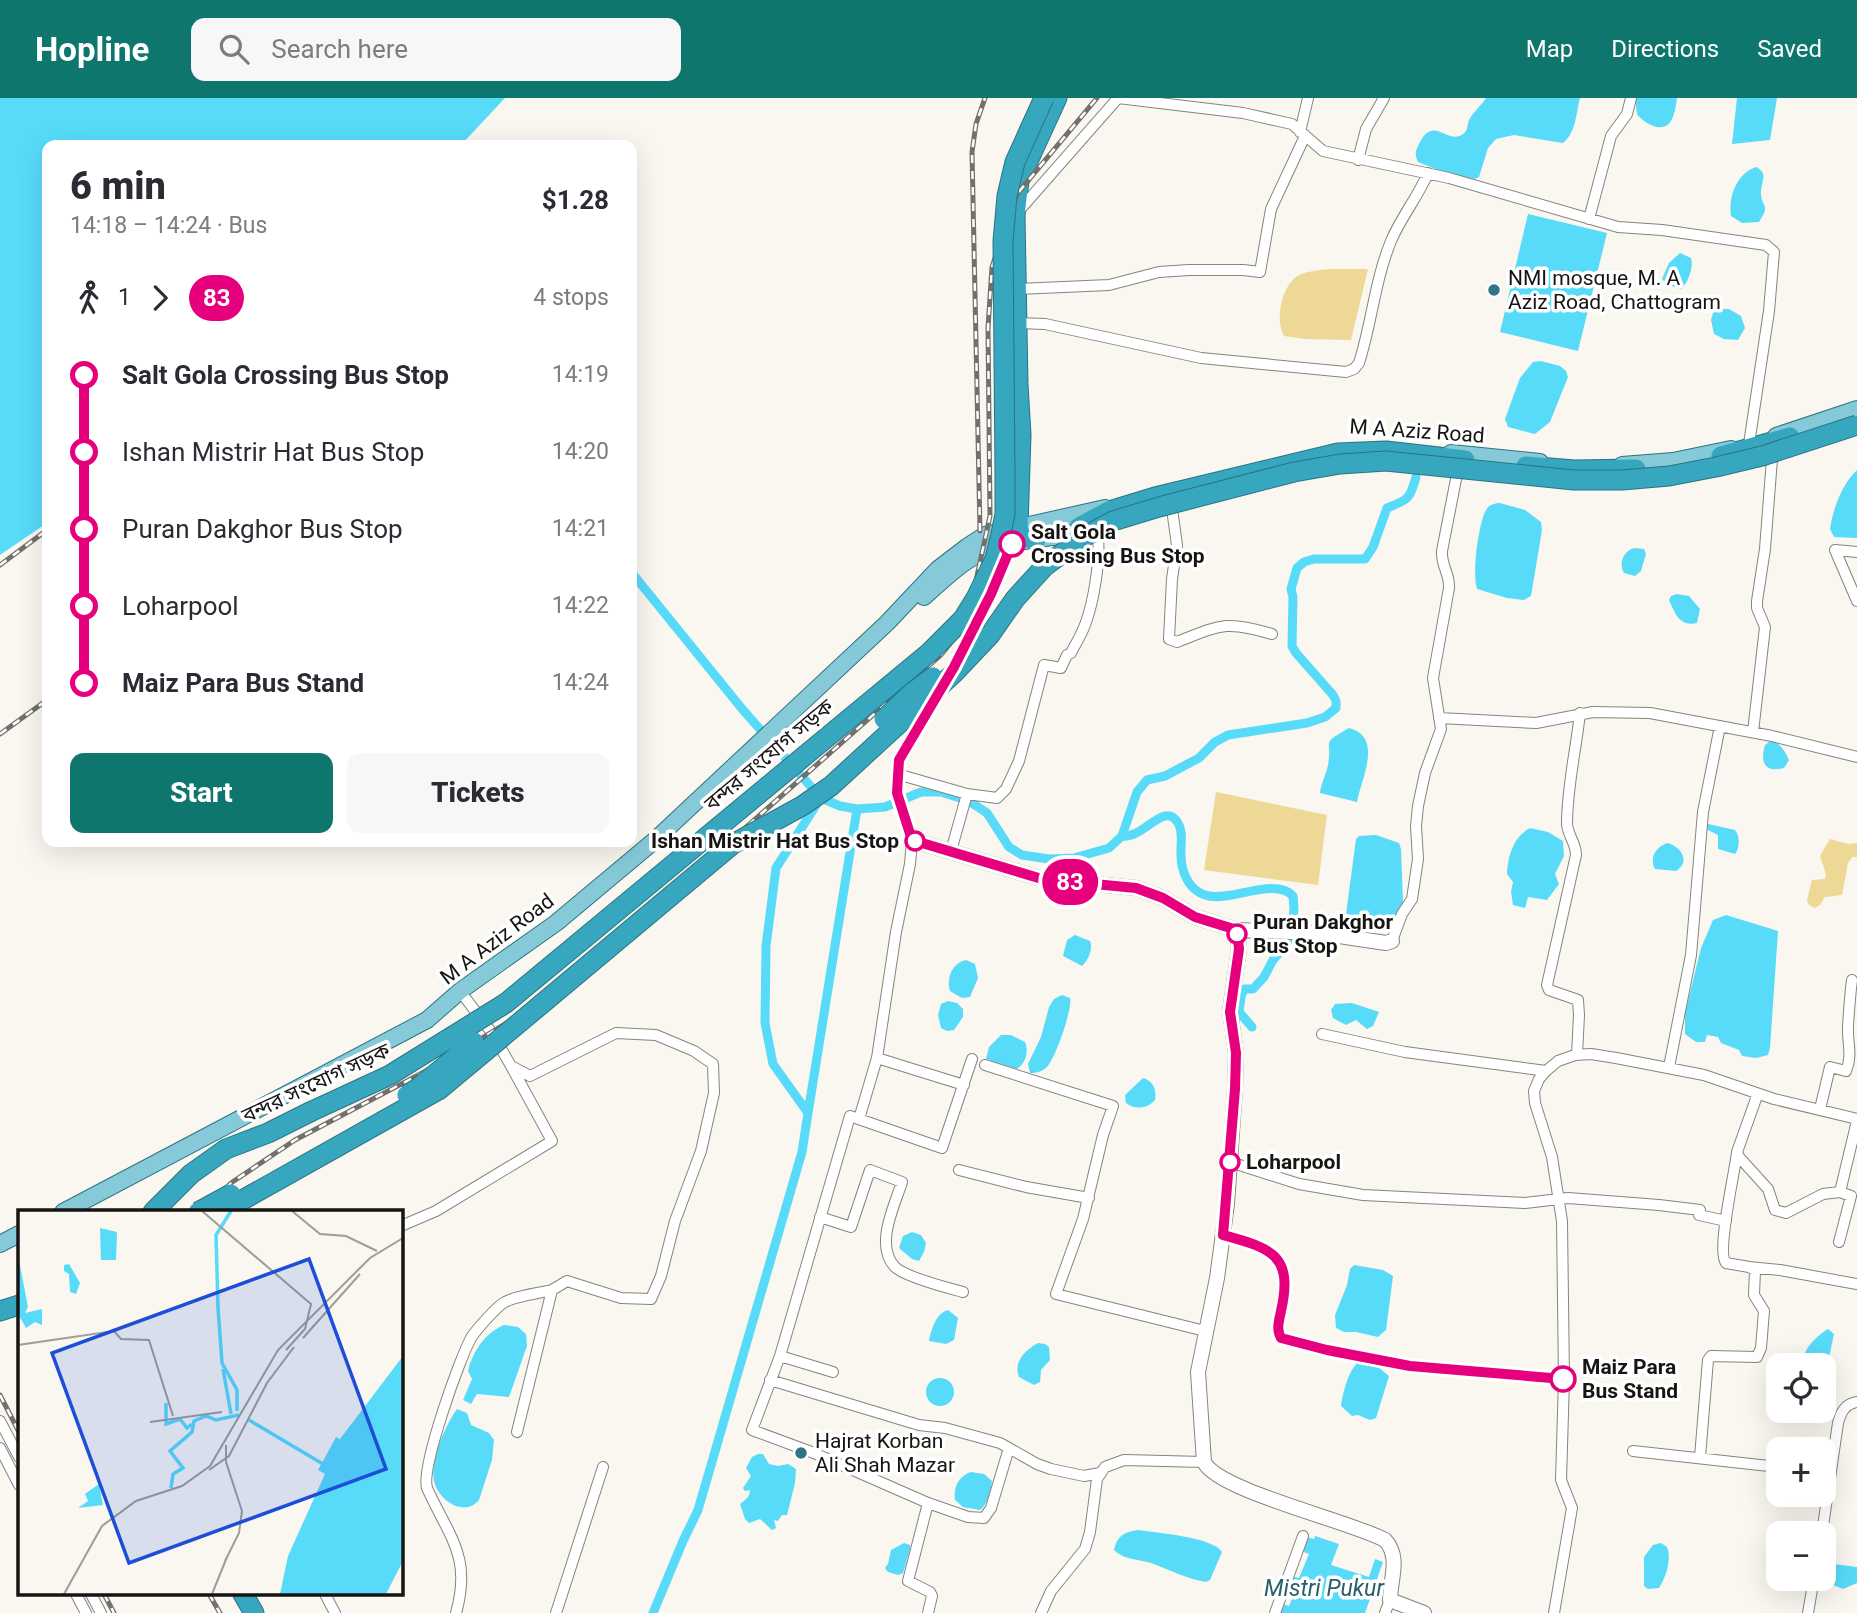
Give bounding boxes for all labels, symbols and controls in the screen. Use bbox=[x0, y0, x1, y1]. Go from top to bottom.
search box bbox=[191, 18, 681, 81]
text: Hopline bbox=[35, 30, 149, 69]
icon: search bbox=[215, 30, 253, 68]
text: Search here bbox=[271, 34, 408, 64]
text: Map bbox=[1526, 35, 1573, 63]
text: Directions bbox=[1611, 35, 1719, 63]
text: Saved bbox=[1757, 35, 1822, 63]
text: 6 min bbox=[70, 164, 166, 208]
text: $1.28 bbox=[542, 185, 609, 215]
text: 14:18 – 14:24 · Bus bbox=[70, 212, 267, 239]
place label: NMI mosque, M. A Aziz Road, Chattogram bbox=[1508, 266, 1721, 314]
icon: walk bbox=[70, 279, 108, 317]
icon: forward bbox=[141, 279, 179, 317]
marker: NMI mosque, M. A Aziz Road, Chattogram bbox=[1486, 282, 1502, 298]
text: 1 bbox=[118, 284, 131, 311]
text: 83 bbox=[203, 284, 230, 312]
text: 4 stops bbox=[533, 284, 609, 311]
text: Salt Gola Crossing Bus Stop bbox=[122, 360, 449, 390]
text: 14:19 bbox=[552, 361, 609, 388]
street label: M A Aziz Road bbox=[1349, 414, 1485, 448]
text: Ishan Mistrir Hat Bus Stop bbox=[122, 437, 424, 467]
text: 14:20 bbox=[552, 438, 609, 465]
text: Puran Dakghor Bus Stop bbox=[122, 514, 403, 544]
text: 14:21 bbox=[552, 515, 609, 542]
place label: Salt Gola Crossing Bus Stop bbox=[1031, 520, 1205, 568]
marker: Salt Gola Crossing Bus Stop bbox=[999, 531, 1025, 557]
text: Loharpool bbox=[122, 591, 239, 621]
text: 14:22 bbox=[552, 592, 609, 619]
text: Maiz Para Bus Stand bbox=[122, 668, 364, 698]
text: 14:24 bbox=[552, 669, 609, 696]
street label: বন্দর সংযোগ সড়ক bbox=[699, 694, 839, 816]
button: Start bbox=[70, 753, 333, 833]
button: Tickets bbox=[347, 753, 609, 833]
place label: Ishan Mistrir Hat Bus Stop bbox=[651, 829, 899, 853]
marker: Ishan Mistrir Hat Bus Stop bbox=[905, 831, 925, 851]
line badge: 83 bbox=[1038, 859, 1102, 905]
text: 83 bbox=[1056, 868, 1084, 896]
street label: M A Aziz Road bbox=[436, 889, 558, 989]
place label: Puran Dakghor Bus Stop bbox=[1253, 910, 1393, 958]
marker: Puran Dakghor Bus Stop bbox=[1227, 924, 1247, 944]
street label: বন্দর সংযোগ সড়ক bbox=[237, 1038, 395, 1128]
place label: Loharpool bbox=[1246, 1150, 1341, 1174]
marker: Loharpool bbox=[1220, 1152, 1240, 1172]
inset map bbox=[18, 1210, 402, 1596]
map controls bbox=[1766, 1353, 1836, 1591]
button: locate bbox=[1766, 1353, 1836, 1423]
place label: Maiz Para Bus Stand bbox=[1582, 1355, 1678, 1403]
marker: Maiz Para Bus Stand bbox=[1550, 1366, 1576, 1392]
place label: Hajrat Korban Ali Shah Mazar bbox=[815, 1429, 955, 1477]
button: + bbox=[1766, 1437, 1836, 1507]
marker: Hajrat Korban Ali Shah Mazar bbox=[793, 1445, 809, 1461]
button: − bbox=[1766, 1521, 1836, 1591]
water label: Mistri Pukur bbox=[1264, 1575, 1385, 1602]

